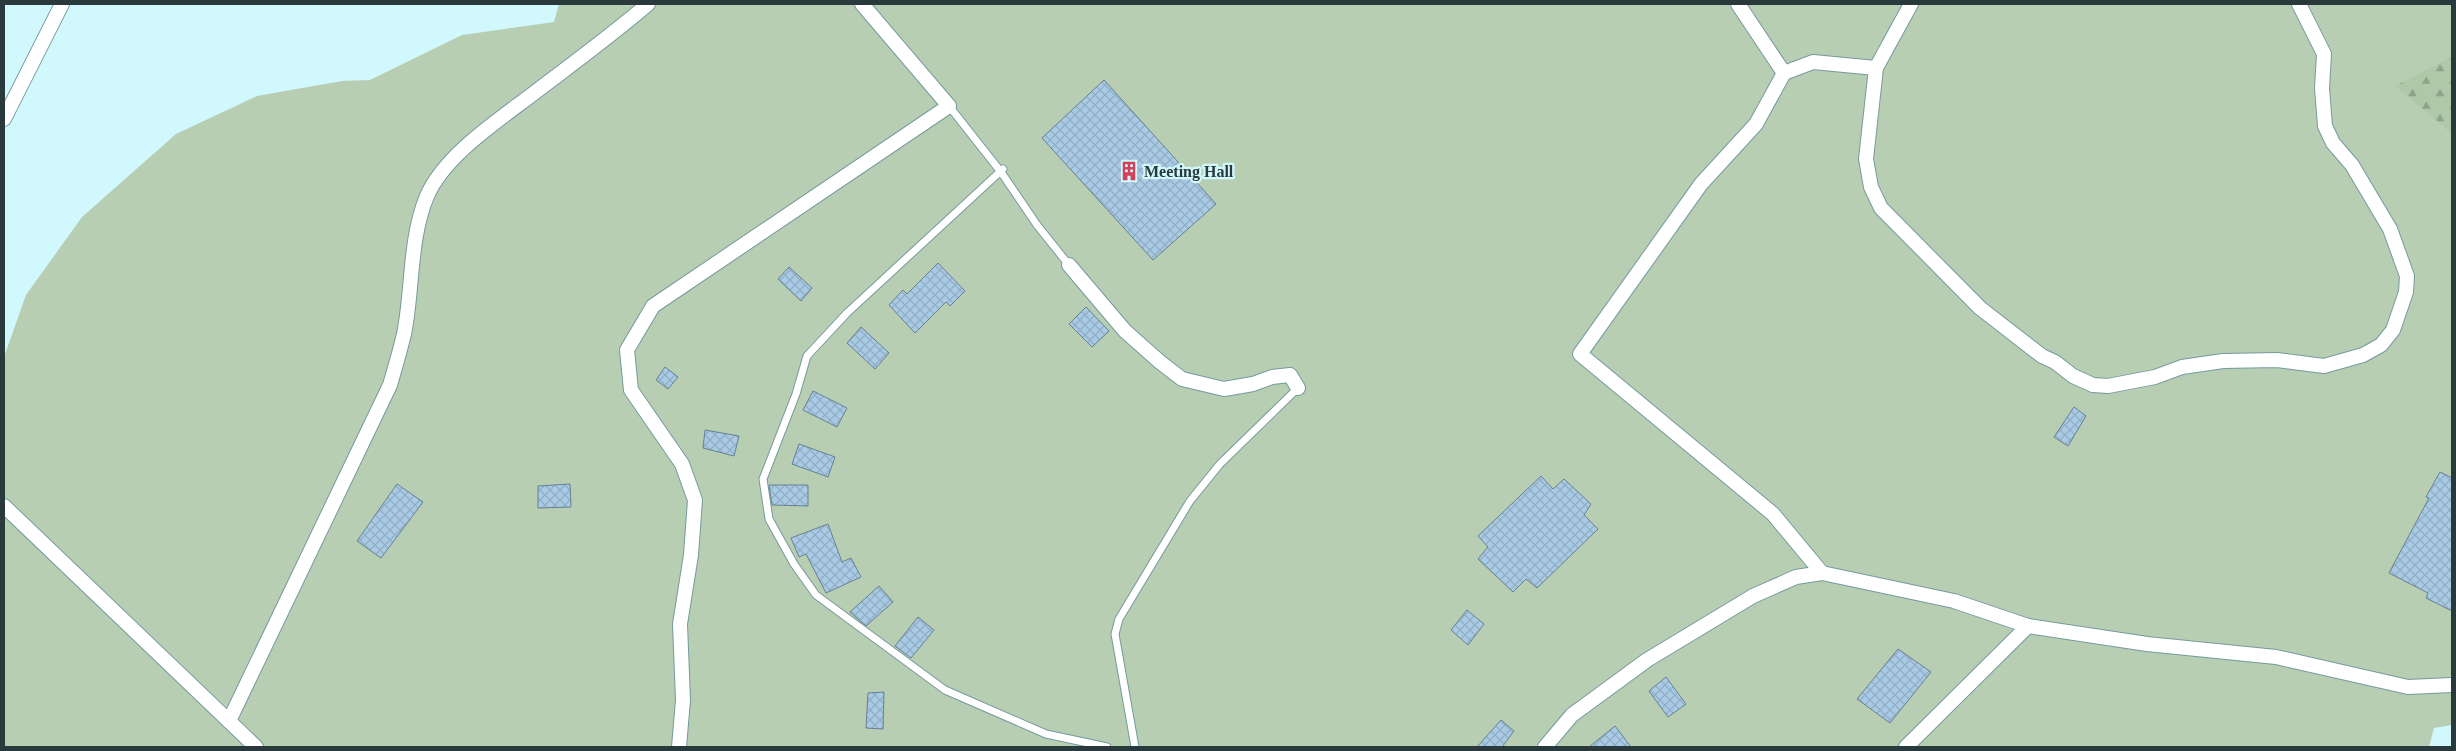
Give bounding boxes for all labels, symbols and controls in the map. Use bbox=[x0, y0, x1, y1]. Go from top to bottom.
building icon: Meeting Hall bbox=[1118, 160, 1140, 182]
place label: Meeting Hall bbox=[1144, 163, 1234, 181]

